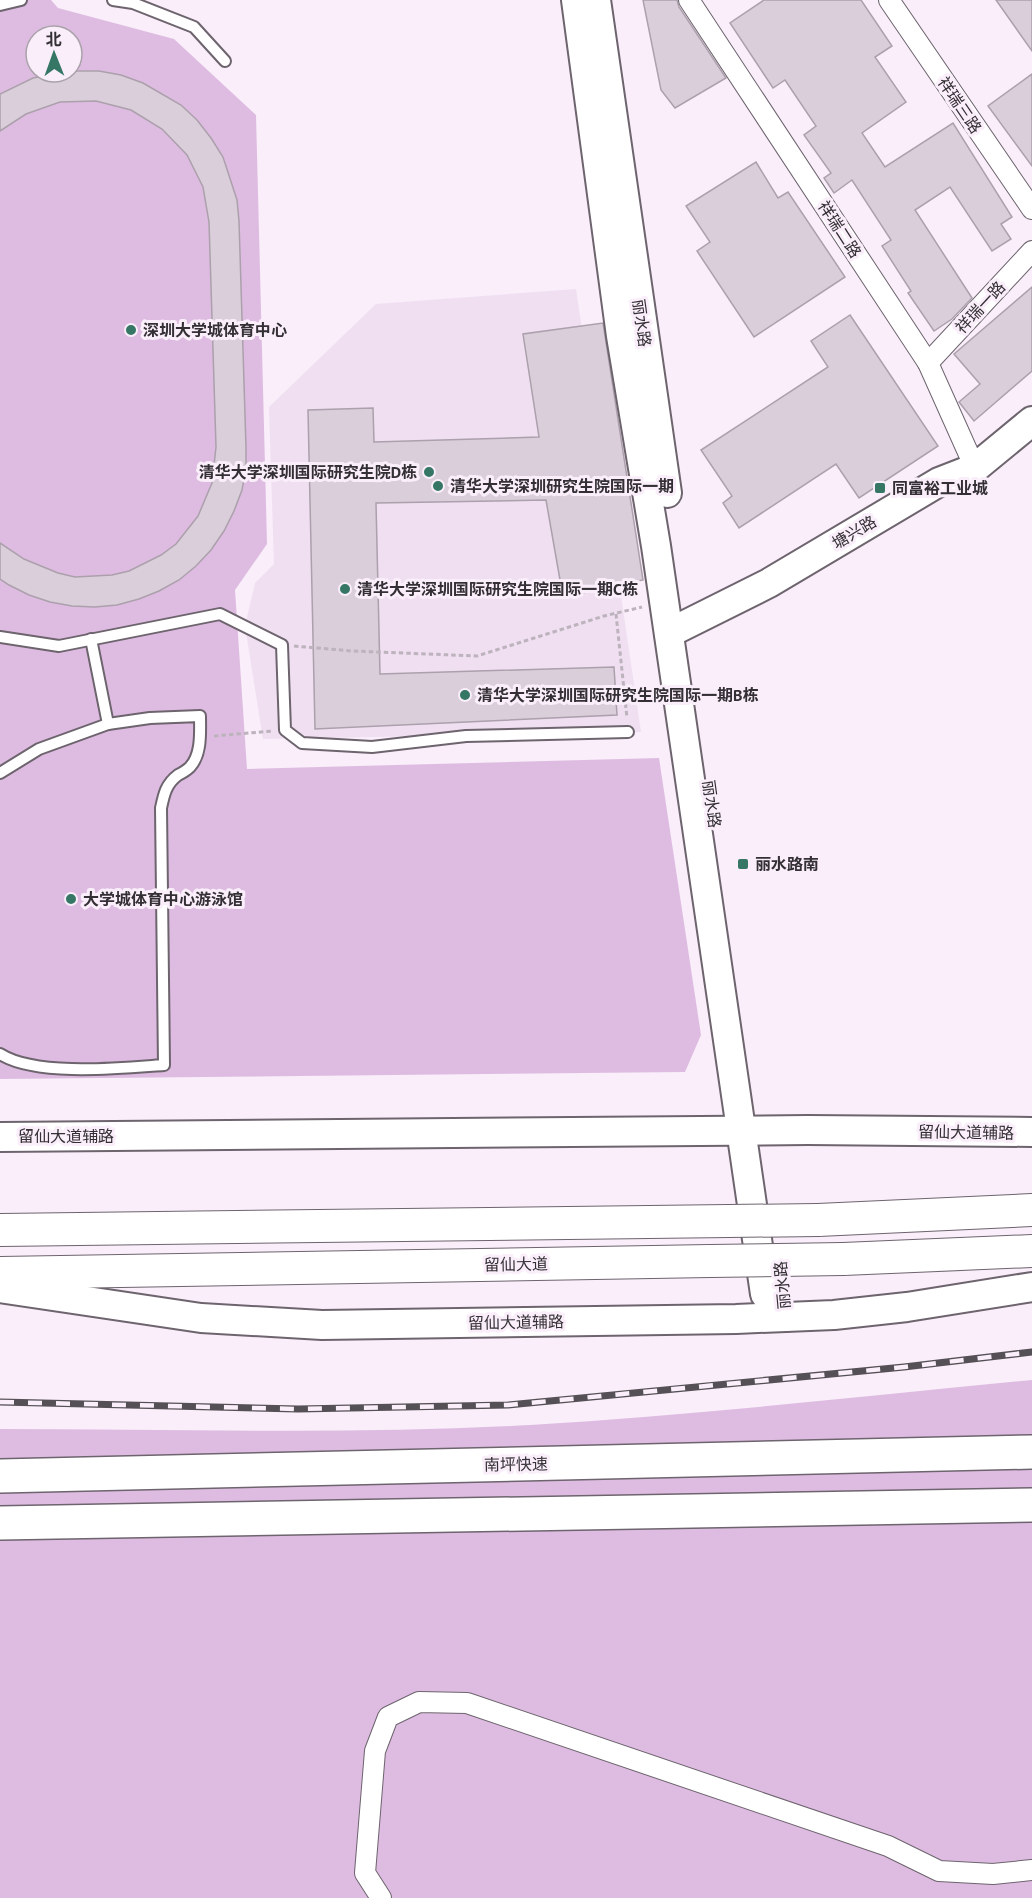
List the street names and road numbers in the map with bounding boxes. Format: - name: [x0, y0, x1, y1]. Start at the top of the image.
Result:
- street label: 祥瑞三路: [934, 73, 986, 137]
- street label: 祥瑞二路: [814, 197, 866, 261]
- street label: 祥瑞一路: [951, 277, 1009, 337]
- street label: 丽水路: [629, 298, 655, 348]
- street label: 塘兴路: [828, 511, 880, 553]
- street label: 丽水路: [699, 779, 725, 829]
- street label: 留仙大道辅路: [918, 1121, 1014, 1143]
- street label: 留仙大道辅路: [18, 1126, 114, 1146]
- street label: 留仙大道: [484, 1253, 548, 1275]
- street label: 丽水路: [770, 1260, 794, 1310]
- street label: 留仙大道辅路: [468, 1311, 564, 1333]
- street label: 南坪快速: [484, 1453, 548, 1475]

